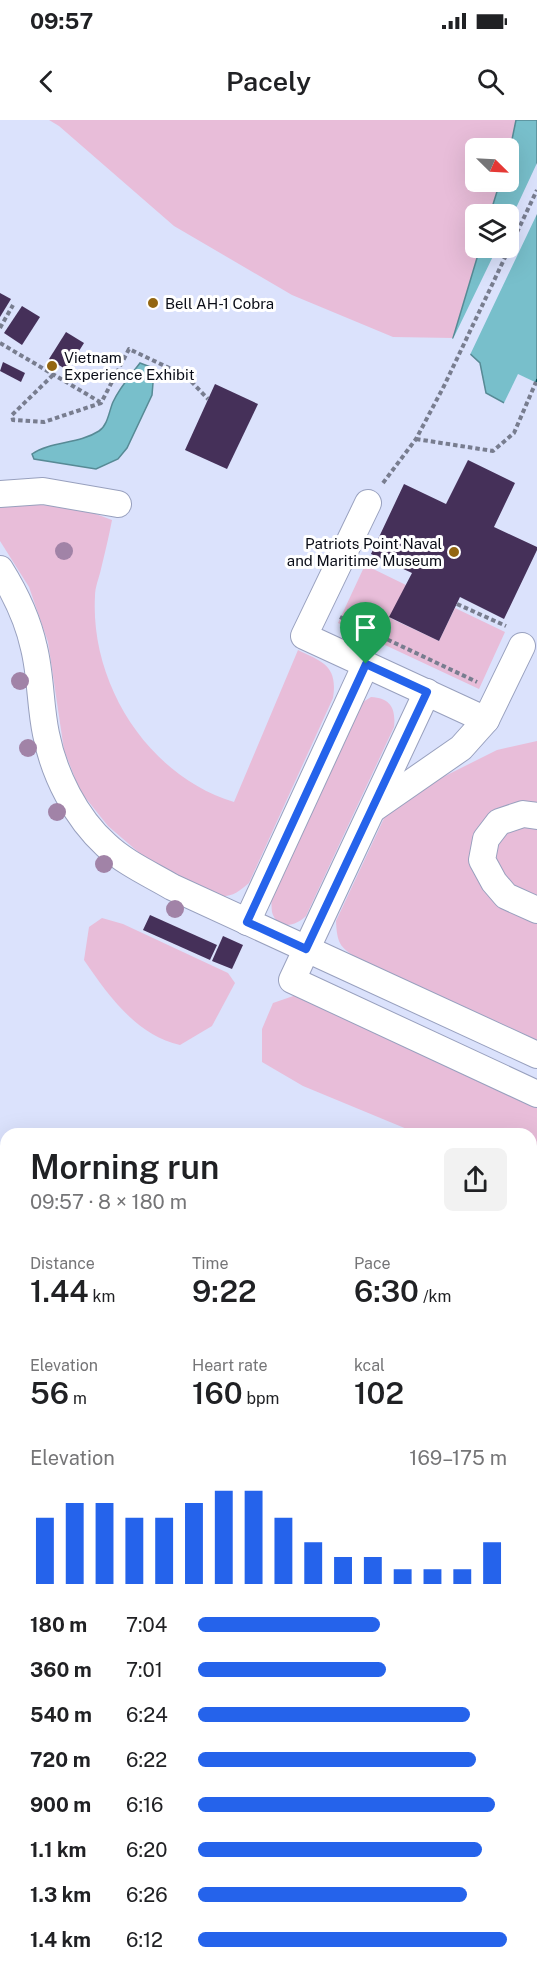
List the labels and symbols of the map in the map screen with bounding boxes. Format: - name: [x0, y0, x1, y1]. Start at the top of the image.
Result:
- north arrow: [465, 138, 519, 192]
- place label: Bell AH-1 Cobra: [165, 295, 274, 312]
- marker: Bell AH-1 Cobra: [146, 296, 160, 310]
- place label: Vietnam Experience Exhibit: [64, 349, 195, 383]
- marker: Vietnam Experience Exhibit: [45, 359, 59, 373]
- place label: Patriots Point Naval and Maritime Museum: [287, 535, 442, 569]
- marker: Patriots Point Naval and Maritime Museum: [447, 545, 461, 559]
- pin: [340, 602, 391, 664]

